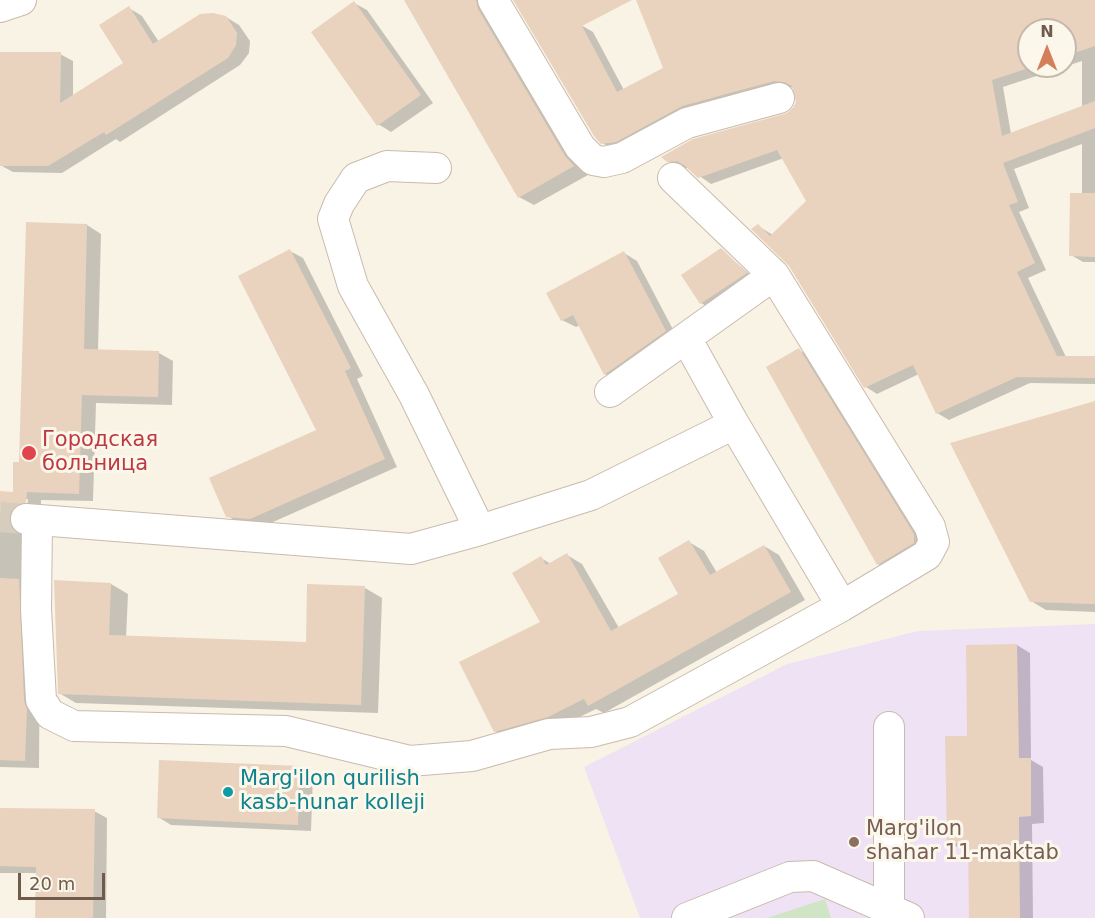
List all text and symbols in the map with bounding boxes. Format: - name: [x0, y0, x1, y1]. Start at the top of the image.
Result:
- north arrow: [1017, 18, 1077, 78]
- text: N: [1040, 22, 1054, 41]
- place label: Городская больница: [42, 428, 158, 478]
- marker: Городская больница: [20, 444, 38, 462]
- place label: Marg'ilon qurilish kasb-hunar kolleji: [240, 767, 425, 817]
- marker: Marg'ilon qurilish kasb-hunar kolleji: [221, 785, 235, 799]
- place label: Marg'ilon shahar 11-maktab: [866, 817, 1059, 867]
- marker: Marg'ilon shahar 11-maktab: [847, 835, 861, 849]
- scale bar: [21, 861, 108, 899]
- text: 20 m: [29, 873, 75, 894]

